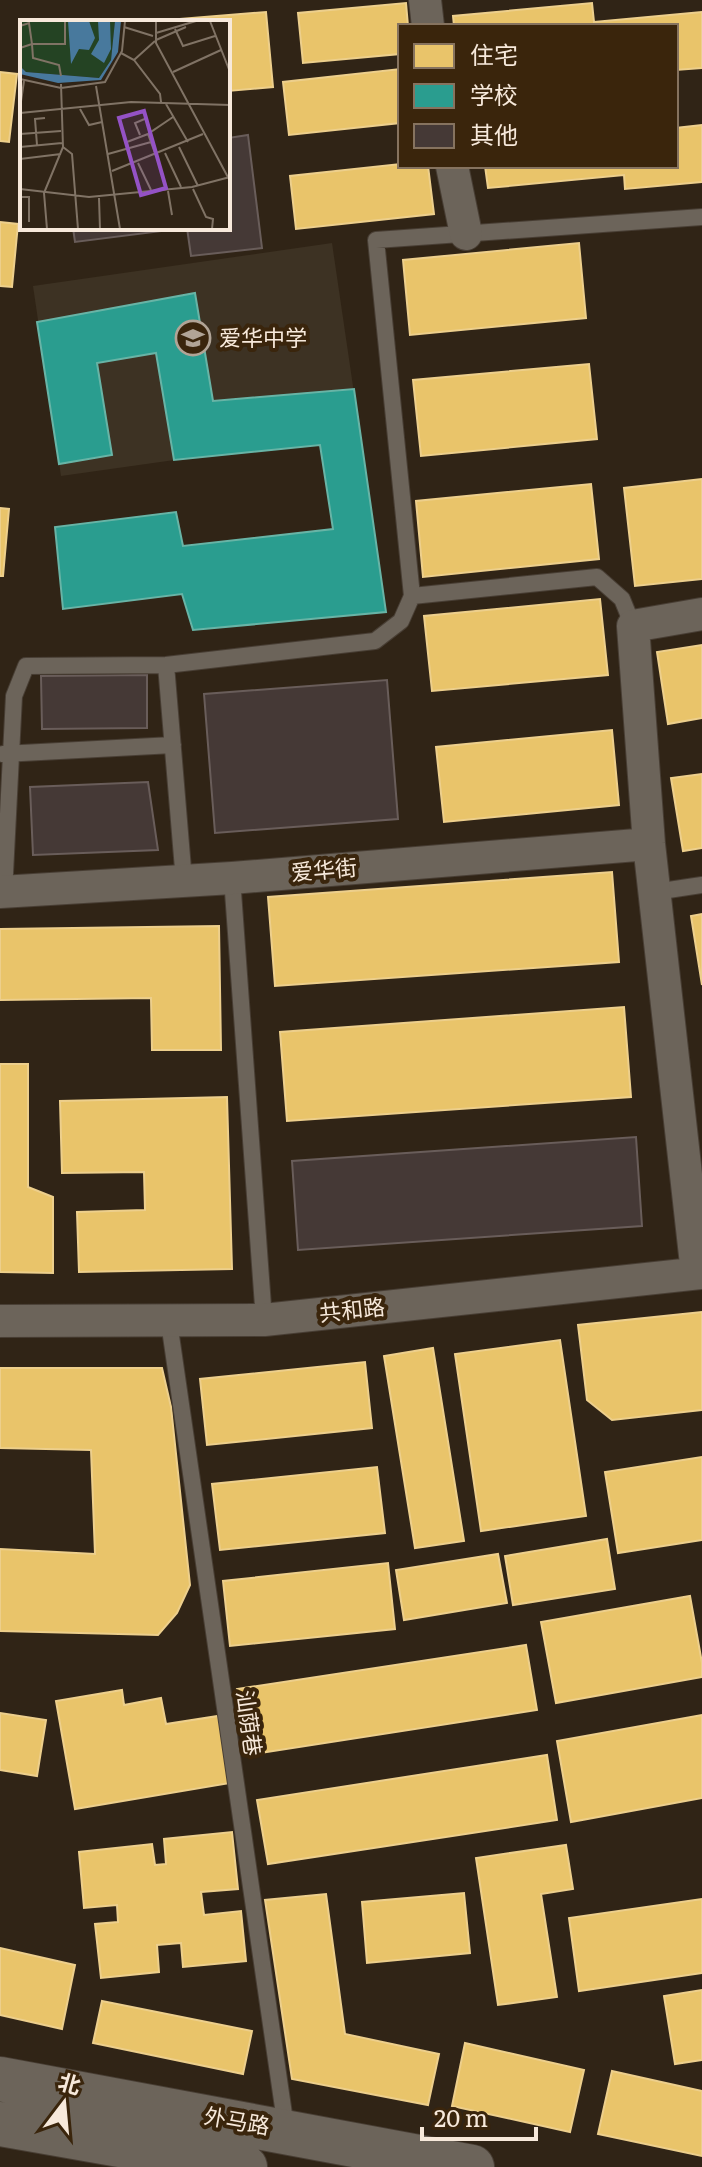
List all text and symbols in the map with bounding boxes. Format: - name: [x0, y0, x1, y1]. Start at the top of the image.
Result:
- inset map: [20, 20, 230, 230]
- legend: [398, 24, 678, 168]
- text: 住宅: [470, 36, 518, 71]
- text: 学校: [470, 76, 518, 111]
- text: 其他: [470, 116, 518, 151]
- school or university icon: 爱华中学: [174, 319, 212, 357]
- place label: 爱华中学: [219, 320, 307, 353]
- street label: 爱华街: [290, 849, 358, 888]
- street label: 共和路: [317, 1289, 386, 1328]
- street label: 汕荫巷: [230, 1688, 271, 1758]
- north arrow: [24, 2063, 104, 2143]
- text: 北: [55, 2063, 85, 2101]
- scale bar: [422, 2091, 536, 2141]
- street label: 外马路: [202, 2098, 273, 2142]
- text: 20 m: [434, 2099, 488, 2134]

